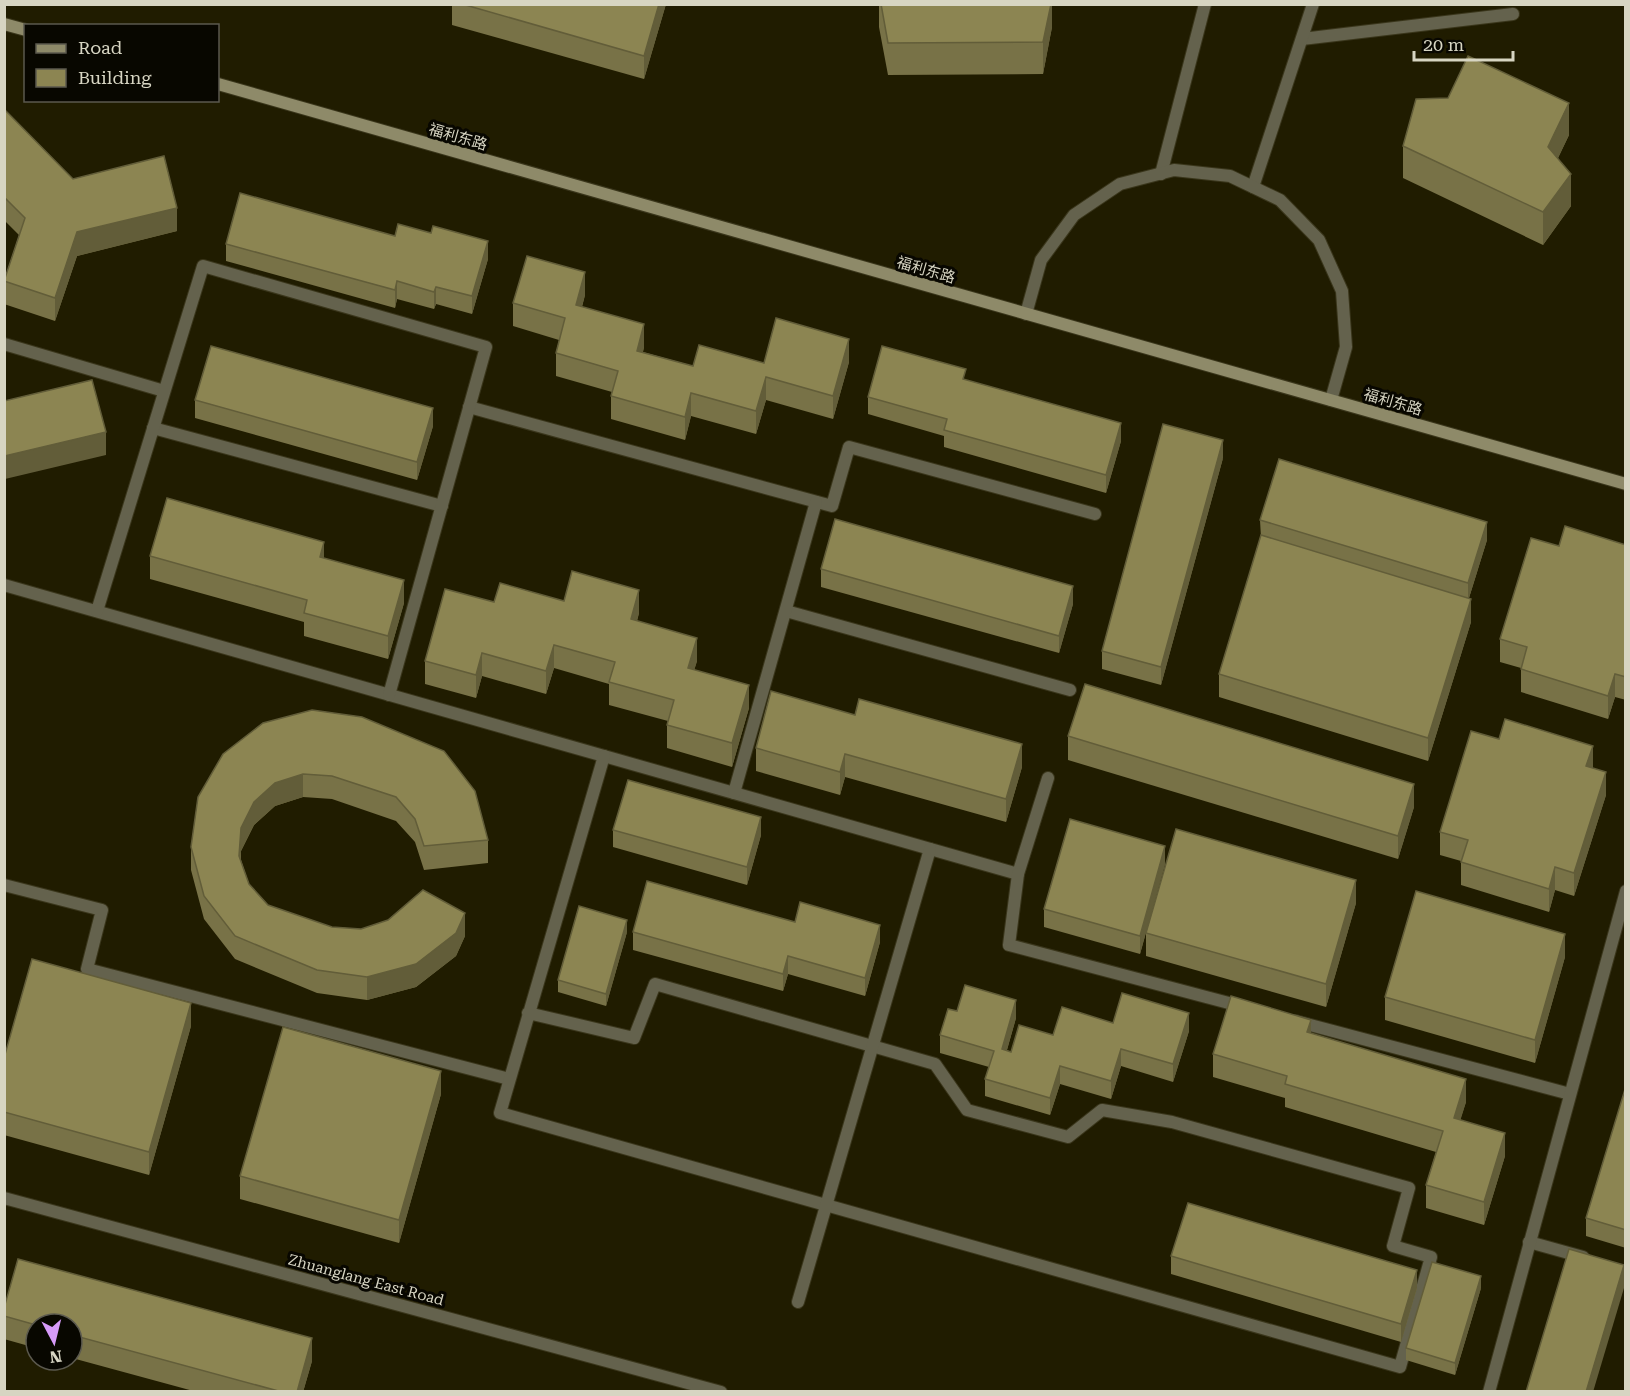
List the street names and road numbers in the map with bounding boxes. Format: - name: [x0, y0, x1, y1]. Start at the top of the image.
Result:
- street label: 福利东路: [427, 120, 489, 154]
- street label: 福利东路: [895, 253, 957, 287]
- street label: 福利东路: [1362, 385, 1424, 419]
- street label: Zhuanglang East Road: [286, 1251, 446, 1310]

